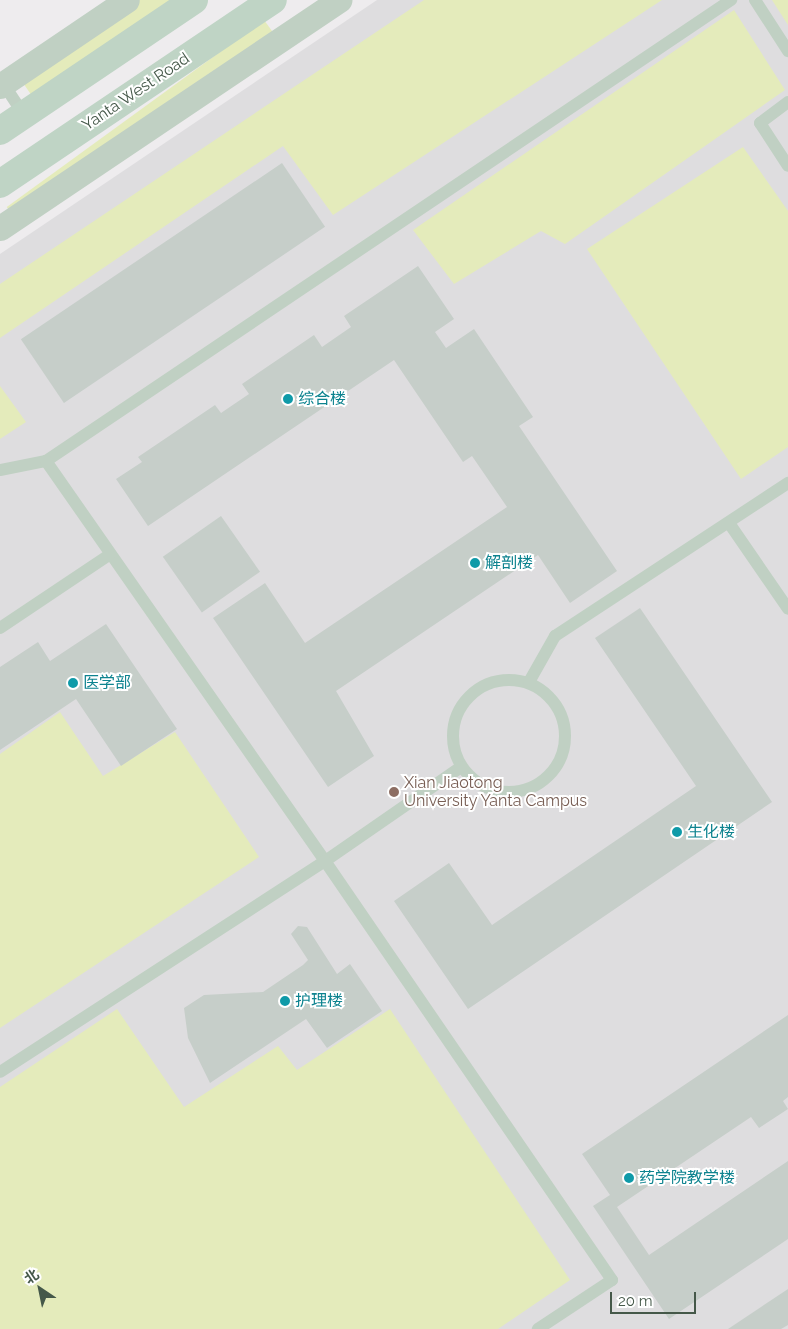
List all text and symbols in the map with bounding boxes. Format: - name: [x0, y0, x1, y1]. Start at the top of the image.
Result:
- street label: Yanta West Road: [79, 49, 193, 135]
- place label: 综合楼: [298, 389, 346, 409]
- marker: 综合楼: [282, 393, 294, 405]
- place label: 解剖楼: [485, 553, 533, 573]
- marker: 解剖楼: [469, 557, 481, 569]
- place label: 医学部: [83, 673, 131, 693]
- marker: 医学部: [67, 677, 79, 689]
- place label: Xian Jiaotong University Yanta Campus: [404, 773, 588, 811]
- marker: Xian Jiaotong University Yanta Campus: [388, 786, 400, 798]
- place label: 生化楼: [687, 822, 735, 842]
- marker: 生化楼: [671, 826, 683, 838]
- place label: 护理楼: [295, 991, 343, 1011]
- marker: 护理楼: [279, 995, 291, 1007]
- place label: 药学院教学楼: [639, 1168, 735, 1188]
- marker: 药学院教学楼: [623, 1172, 635, 1184]
- north arrow: [15, 1264, 65, 1314]
- text: 北: [21, 1266, 42, 1287]
- scale bar: [613, 1282, 699, 1314]
- text: 20 m: [618, 1292, 653, 1310]

